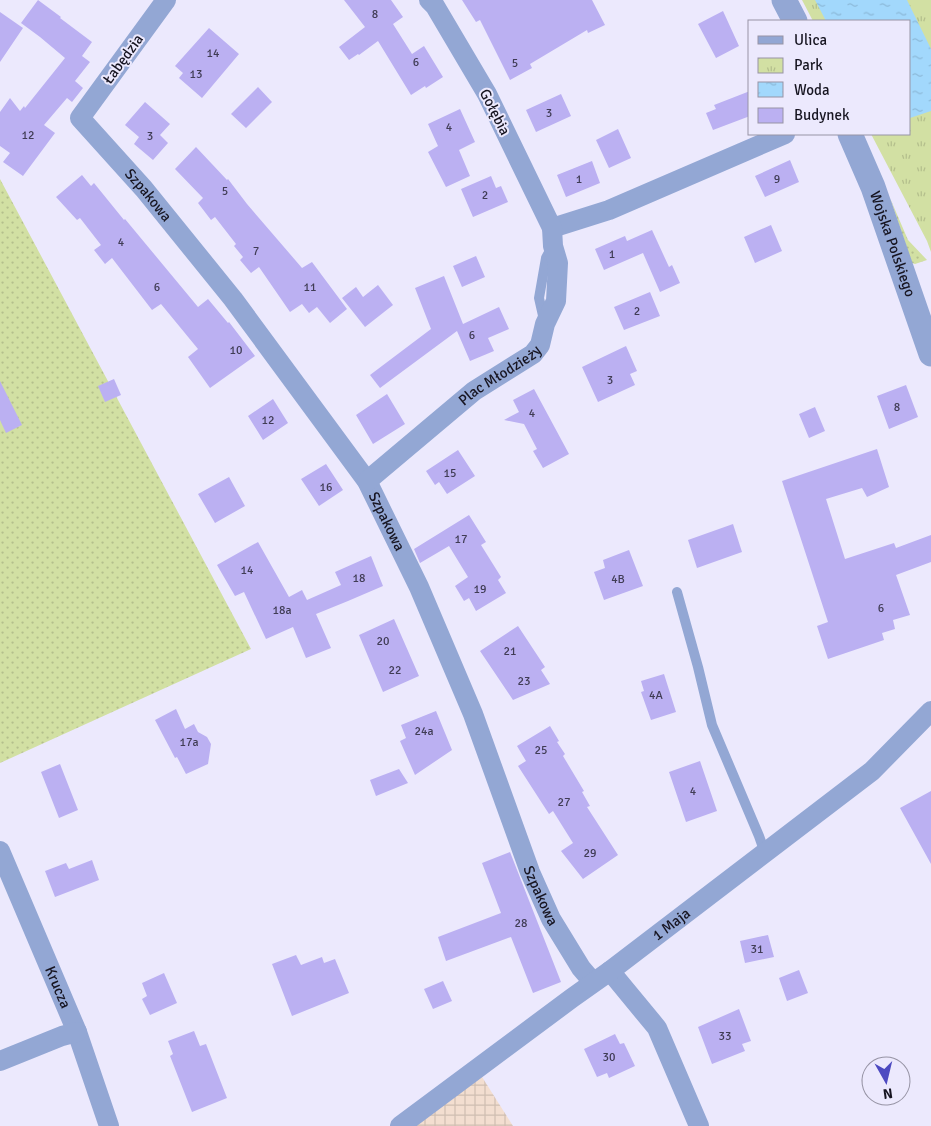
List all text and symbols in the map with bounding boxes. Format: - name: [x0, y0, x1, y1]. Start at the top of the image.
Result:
- house number: 8: [372, 7, 378, 22]
- legend: [748, 20, 911, 135]
- street label: Łabędzia: [99, 31, 147, 87]
- text: Ulica: [794, 31, 827, 49]
- house number: 14: [207, 46, 220, 61]
- house number: 6: [413, 55, 419, 70]
- house number: 5: [512, 56, 518, 71]
- text: Park: [794, 56, 823, 74]
- house number: 13: [190, 67, 202, 82]
- text: Woda: [794, 81, 830, 99]
- street label: Gołębia: [476, 86, 514, 138]
- house number: 3: [546, 106, 552, 121]
- text: Budynek: [794, 106, 850, 124]
- house number: 4: [446, 120, 453, 135]
- house number: 12: [22, 128, 34, 143]
- house number: 3: [147, 129, 153, 144]
- street label: Szpakowa: [121, 165, 176, 225]
- house number: 1: [576, 172, 582, 187]
- house number: 9: [774, 172, 780, 187]
- house number: 5: [222, 184, 228, 199]
- house number: 2: [482, 188, 488, 203]
- street label: Wojska Polskiego: [866, 189, 920, 299]
- house number: 4: [118, 235, 125, 250]
- house number: 7: [253, 244, 259, 259]
- house number: 1: [609, 247, 615, 262]
- house number: 6: [154, 280, 160, 295]
- house number: 11: [304, 280, 316, 295]
- house number: 2: [634, 304, 640, 319]
- house number: 6: [469, 328, 475, 343]
- street label: Plac Młodzieży: [455, 342, 545, 409]
- house number: 10: [230, 343, 242, 358]
- house number: 3: [607, 373, 613, 388]
- house number: 8: [894, 400, 900, 415]
- house number: 4: [529, 406, 536, 421]
- house number: 12: [262, 413, 274, 428]
- house number: 15: [444, 466, 456, 481]
- house number: 16: [320, 480, 332, 495]
- street label: Szpakowa: [365, 489, 409, 554]
- house number: 17: [455, 532, 467, 547]
- house number: 14: [241, 563, 254, 578]
- house number: 18: [353, 571, 365, 586]
- house number: 4B: [611, 572, 625, 587]
- house number: 19: [474, 582, 486, 597]
- house number: 6: [878, 601, 884, 616]
- house number: 18a: [272, 603, 292, 618]
- house number: 20: [377, 634, 389, 649]
- house number: 21: [504, 644, 516, 659]
- house number: 22: [389, 663, 401, 678]
- house number: 23: [518, 674, 530, 689]
- house number: 4A: [649, 688, 664, 703]
- house number: 24a: [414, 724, 434, 739]
- house number: 17a: [179, 735, 199, 750]
- house number: 25: [535, 743, 547, 758]
- house number: 4: [690, 784, 697, 799]
- house number: 27: [558, 795, 570, 810]
- house number: 29: [584, 846, 596, 861]
- street label: Szpakowa: [519, 863, 562, 929]
- street label: 1 Maja: [649, 904, 694, 944]
- house number: 28: [515, 916, 527, 931]
- house number: 31: [751, 942, 763, 957]
- street label: Krucza: [41, 963, 75, 1011]
- house number: 33: [719, 1029, 731, 1044]
- house number: 30: [603, 1050, 615, 1065]
- north arrow: [861, 1056, 911, 1106]
- text: N: [882, 1084, 894, 1102]

